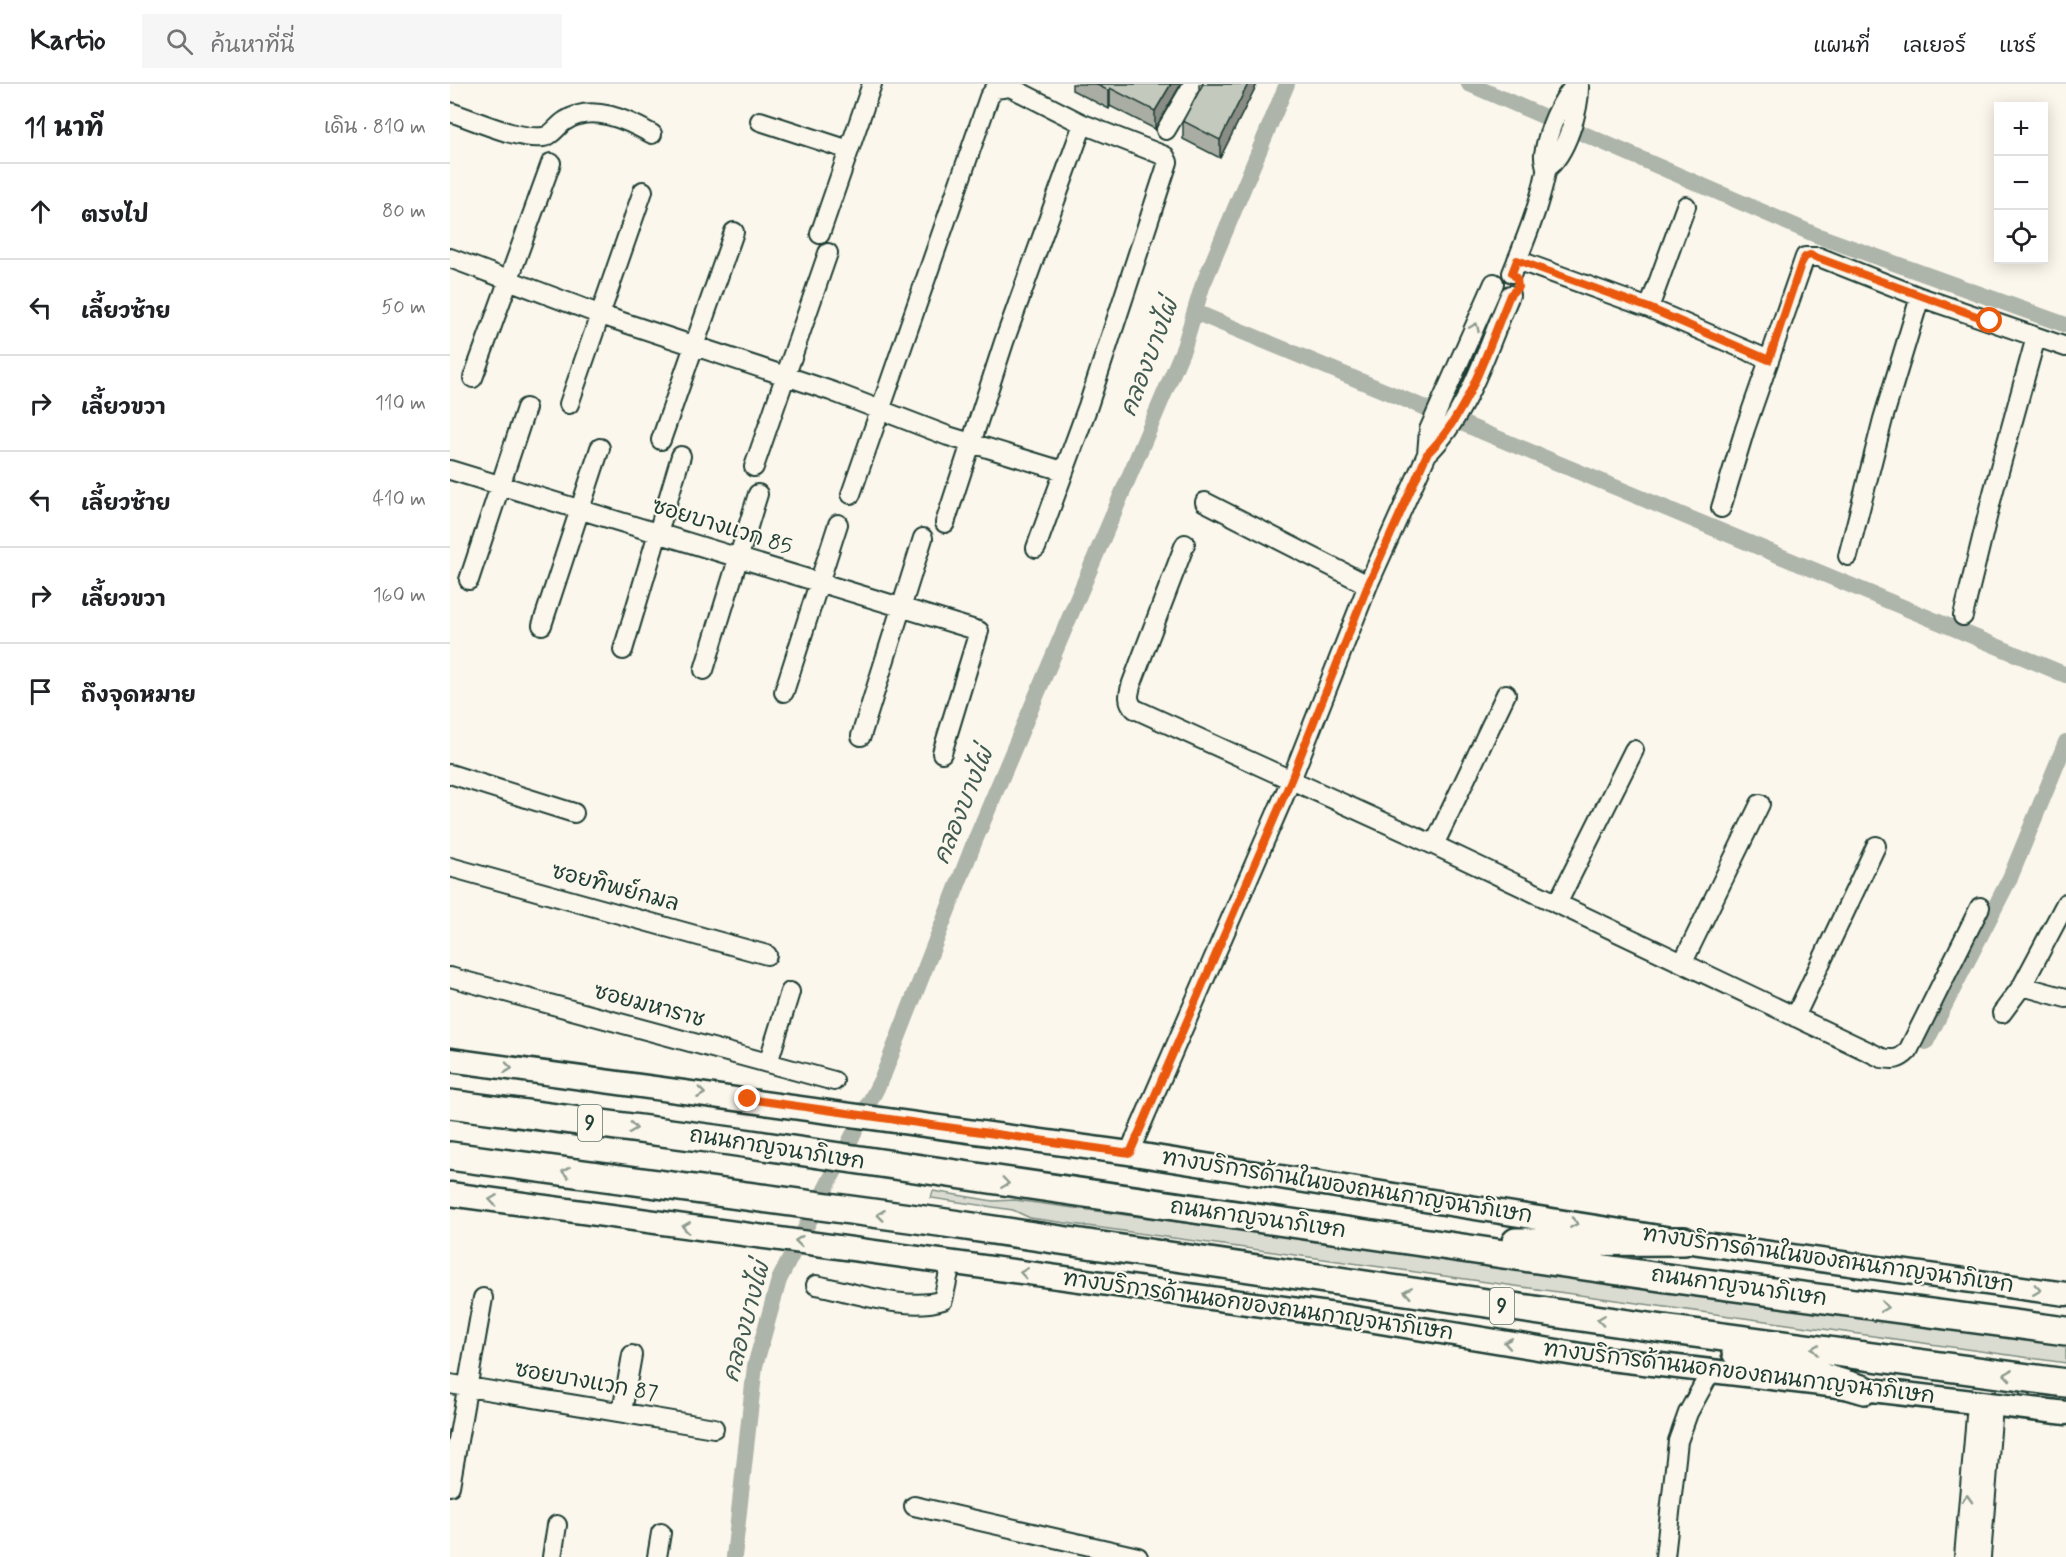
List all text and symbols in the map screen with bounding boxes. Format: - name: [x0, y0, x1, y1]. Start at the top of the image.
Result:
- search box: [142, 14, 562, 68]
- text: Kartio: [30, 23, 106, 60]
- icon: search: [163, 25, 196, 58]
- text: ค้นหาที่นี่: [211, 32, 294, 60]
- text: แผนที่: [1813, 32, 1870, 60]
- text: เลเยอร์: [1903, 32, 1966, 60]
- text: แชร์: [1999, 32, 2036, 60]
- map controls: [1994, 102, 2048, 264]
- button: +: [1994, 102, 2048, 156]
- text: 11 นาที: [24, 112, 104, 146]
- text: เดิน · 810 m: [324, 114, 426, 141]
- button: −: [1994, 156, 2048, 210]
- icon: ahead: [24, 195, 57, 228]
- text: 80 m: [382, 198, 426, 225]
- text: ตรงไป: [81, 202, 149, 230]
- button: locate: [1994, 210, 2048, 264]
- water label: คลองบางไผ่: [1112, 290, 1188, 421]
- icon: left: [24, 291, 57, 324]
- text: 50 m: [381, 294, 426, 321]
- text: เลี้ยวซ้าย: [81, 298, 171, 326]
- route start: [1976, 307, 2002, 333]
- one-way arrow: [1468, 322, 1480, 333]
- icon: right: [24, 387, 57, 420]
- text: 110 m: [375, 390, 426, 417]
- text: เลี้ยวขวา: [81, 394, 165, 422]
- icon: left: [24, 483, 57, 516]
- text: 410 m: [372, 486, 426, 513]
- text: เลี้ยวซ้าย: [81, 490, 171, 518]
- street label: ซอยบางแวก 85: [648, 492, 796, 562]
- icon: right: [24, 579, 57, 612]
- text: 160 m: [373, 582, 426, 609]
- text: เลี้ยวขวา: [81, 586, 165, 614]
- icon: arrive: [24, 675, 57, 708]
- text: ถึงจุดหมาย: [81, 682, 196, 710]
- water label: คลองบางไผ่: [925, 738, 1003, 869]
- street label: ซอยทิพย์กมล: [548, 856, 682, 918]
- street label: ซอยมหาราช: [591, 978, 708, 1034]
- one-way arrow: [503, 1061, 513, 1073]
- route end: [734, 1085, 760, 1111]
- one-way arrow: [697, 1086, 706, 1098]
- road number: 9: [578, 1105, 602, 1141]
- street label: ถนนกาญจนาภิเษก: [687, 1120, 867, 1177]
- one-way arrow: [628, 1122, 637, 1134]
- street label: ทางบริการด้านในของถนนกาญจนาภิเษก: [1160, 1145, 1534, 1229]
- one-way arrow: [562, 1166, 571, 1179]
- one-way arrow: [1000, 1177, 1010, 1189]
- one-way arrow: [488, 1194, 497, 1206]
- street label: ถนนกาญจนาภิเษก: [1168, 1194, 1348, 1244]
- one-way arrow: [876, 1209, 886, 1221]
- one-way arrow: [1569, 1216, 1579, 1229]
- one-way arrow: [681, 1221, 690, 1233]
- street label: ทางบริการด้านในของถนนกาญจนาภิเษก: [1641, 1221, 2015, 1299]
- one-way arrow: [795, 1235, 804, 1248]
- water label: คลองบางไผ่: [714, 1254, 779, 1386]
- street label: ถนนกาญจนาภิเษก: [1649, 1262, 1829, 1312]
- street label: ทางบริการด้านนอกของถนนกาญจนาภิเษก: [1061, 1263, 1455, 1347]
- one-way arrow: [1019, 1268, 1029, 1280]
- one-way arrow: [2033, 1283, 2042, 1296]
- one-way arrow: [1403, 1286, 1413, 1299]
- road number: 9: [1490, 1288, 1514, 1324]
- one-way arrow: [1880, 1300, 1889, 1312]
- one-way arrow: [1596, 1315, 1605, 1327]
- street label: ทางบริการด้านนอกของถนนกาญจนาภิเษก: [1542, 1333, 1937, 1411]
- one-way arrow: [1503, 1337, 1513, 1350]
- one-way arrow: [1810, 1344, 1819, 1356]
- street label: ซอยบางแวก 87: [512, 1356, 660, 1408]
- one-way arrow: [2003, 1370, 2013, 1382]
- one-way arrow: [1961, 1494, 1974, 1503]

